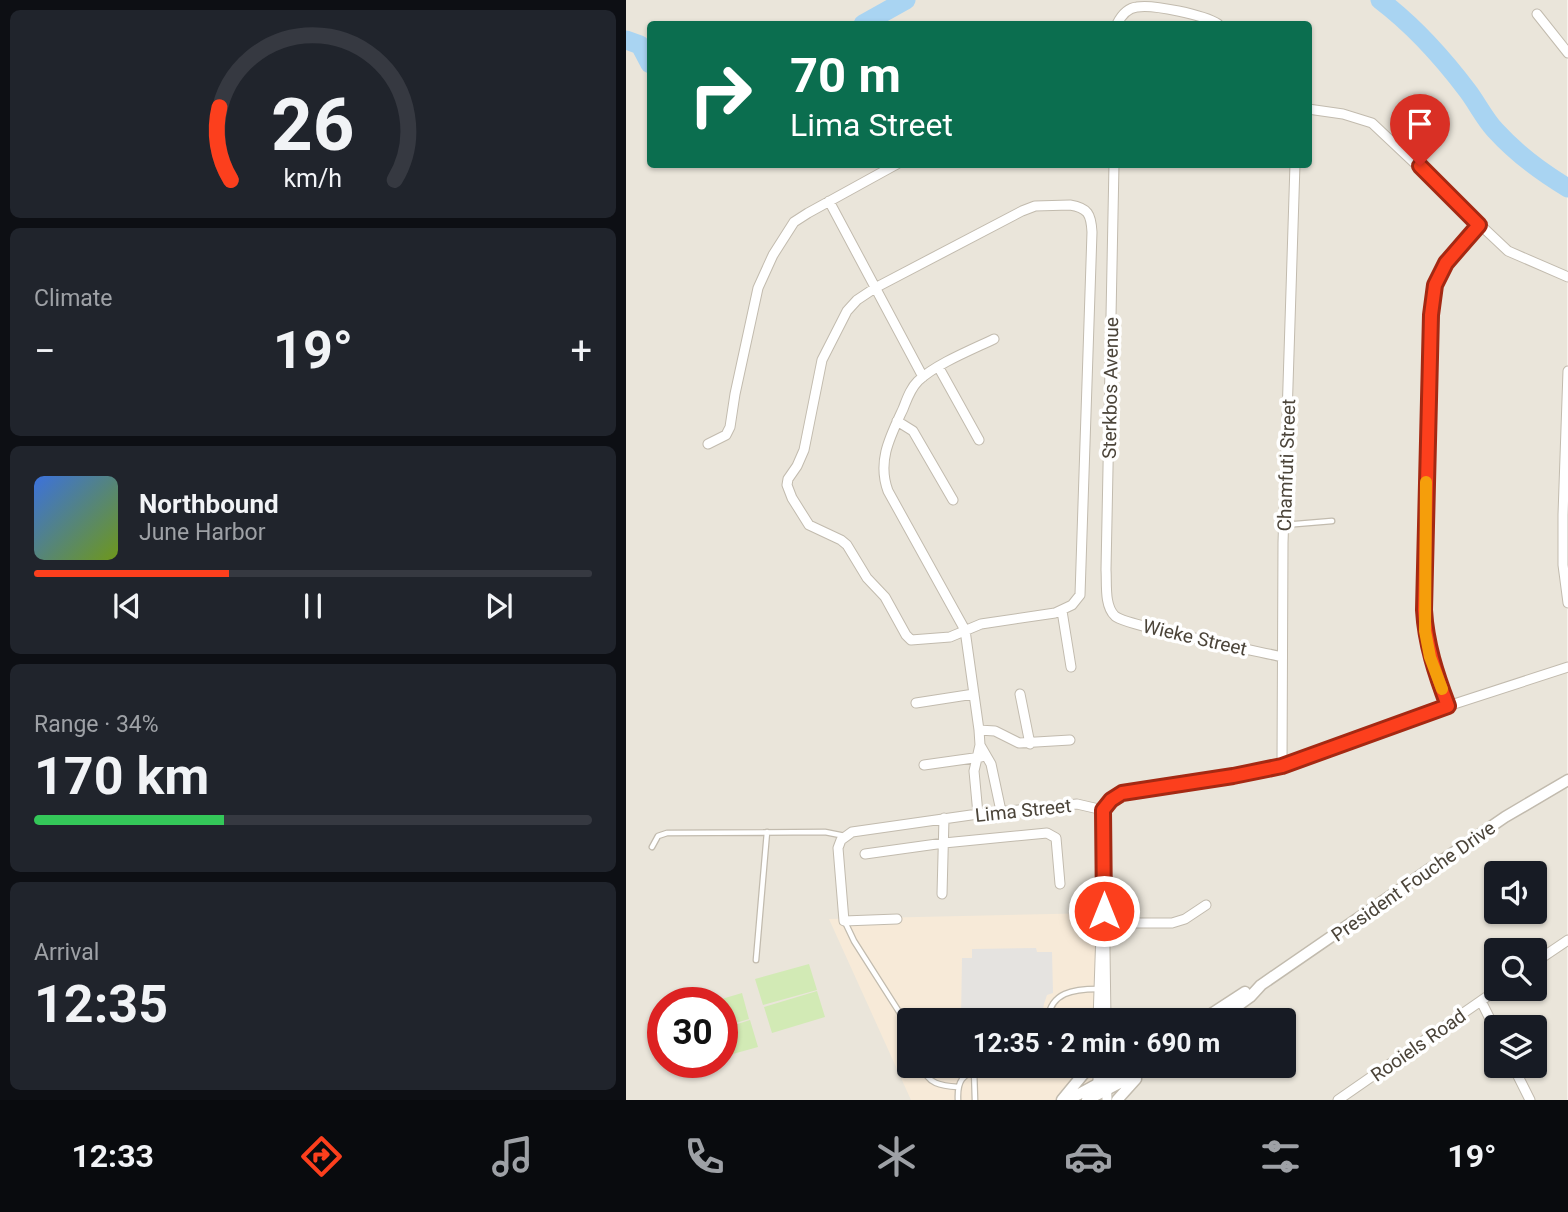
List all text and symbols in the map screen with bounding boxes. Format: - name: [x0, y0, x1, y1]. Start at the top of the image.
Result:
- text: 70 m: [790, 47, 901, 104]
- icon: right: [675, 49, 766, 140]
- text: 26: [271, 82, 355, 168]
- pin: [1390, 94, 1450, 166]
- icon: arrive: [1401, 105, 1439, 143]
- text: Lima Street: [790, 106, 953, 144]
- text: km/h: [284, 164, 342, 193]
- text: Climate: [34, 285, 113, 312]
- street label: Sterkbos Avenue: [1098, 317, 1123, 459]
- text: 19°: [273, 320, 353, 381]
- text: −: [34, 329, 56, 373]
- text: +: [570, 329, 592, 373]
- street label: Chamfuti Street: [1273, 398, 1300, 532]
- text: Northbound: [139, 489, 279, 519]
- text: June Harbor: [139, 519, 266, 546]
- icon: previous: [108, 587, 146, 625]
- icon: pause: [294, 587, 332, 625]
- icon: next: [480, 587, 518, 625]
- street label: Wieke Street: [1141, 614, 1249, 661]
- text: Range · 34%: [34, 711, 159, 738]
- text: 170 km: [34, 746, 209, 807]
- street label: Lima Street: [974, 794, 1072, 827]
- street label: President Fouche Drive: [1327, 816, 1500, 947]
- map controls: [1484, 861, 1547, 1078]
- button: sound: [1484, 861, 1547, 924]
- position arrow: [1067, 874, 1141, 948]
- button: search: [1484, 938, 1547, 1001]
- text: Arrival: [34, 939, 99, 966]
- text: 12:35: [34, 974, 168, 1035]
- speed limit sign: 30: [647, 987, 738, 1078]
- street label: Rooiels Road: [1366, 1004, 1470, 1087]
- button: layers: [1484, 1015, 1547, 1078]
- text: 12:35 · 2 min · 690 m: [973, 1028, 1220, 1058]
- icon: directions: [297, 1132, 346, 1181]
- icon: music: [488, 1132, 537, 1181]
- icon: phone: [680, 1132, 729, 1181]
- icon: climate: [872, 1132, 921, 1181]
- icon: car: [1064, 1132, 1113, 1181]
- icon: filters: [1256, 1132, 1305, 1181]
- text: 12:33: [71, 1137, 154, 1175]
- text: 19°: [1447, 1137, 1497, 1175]

